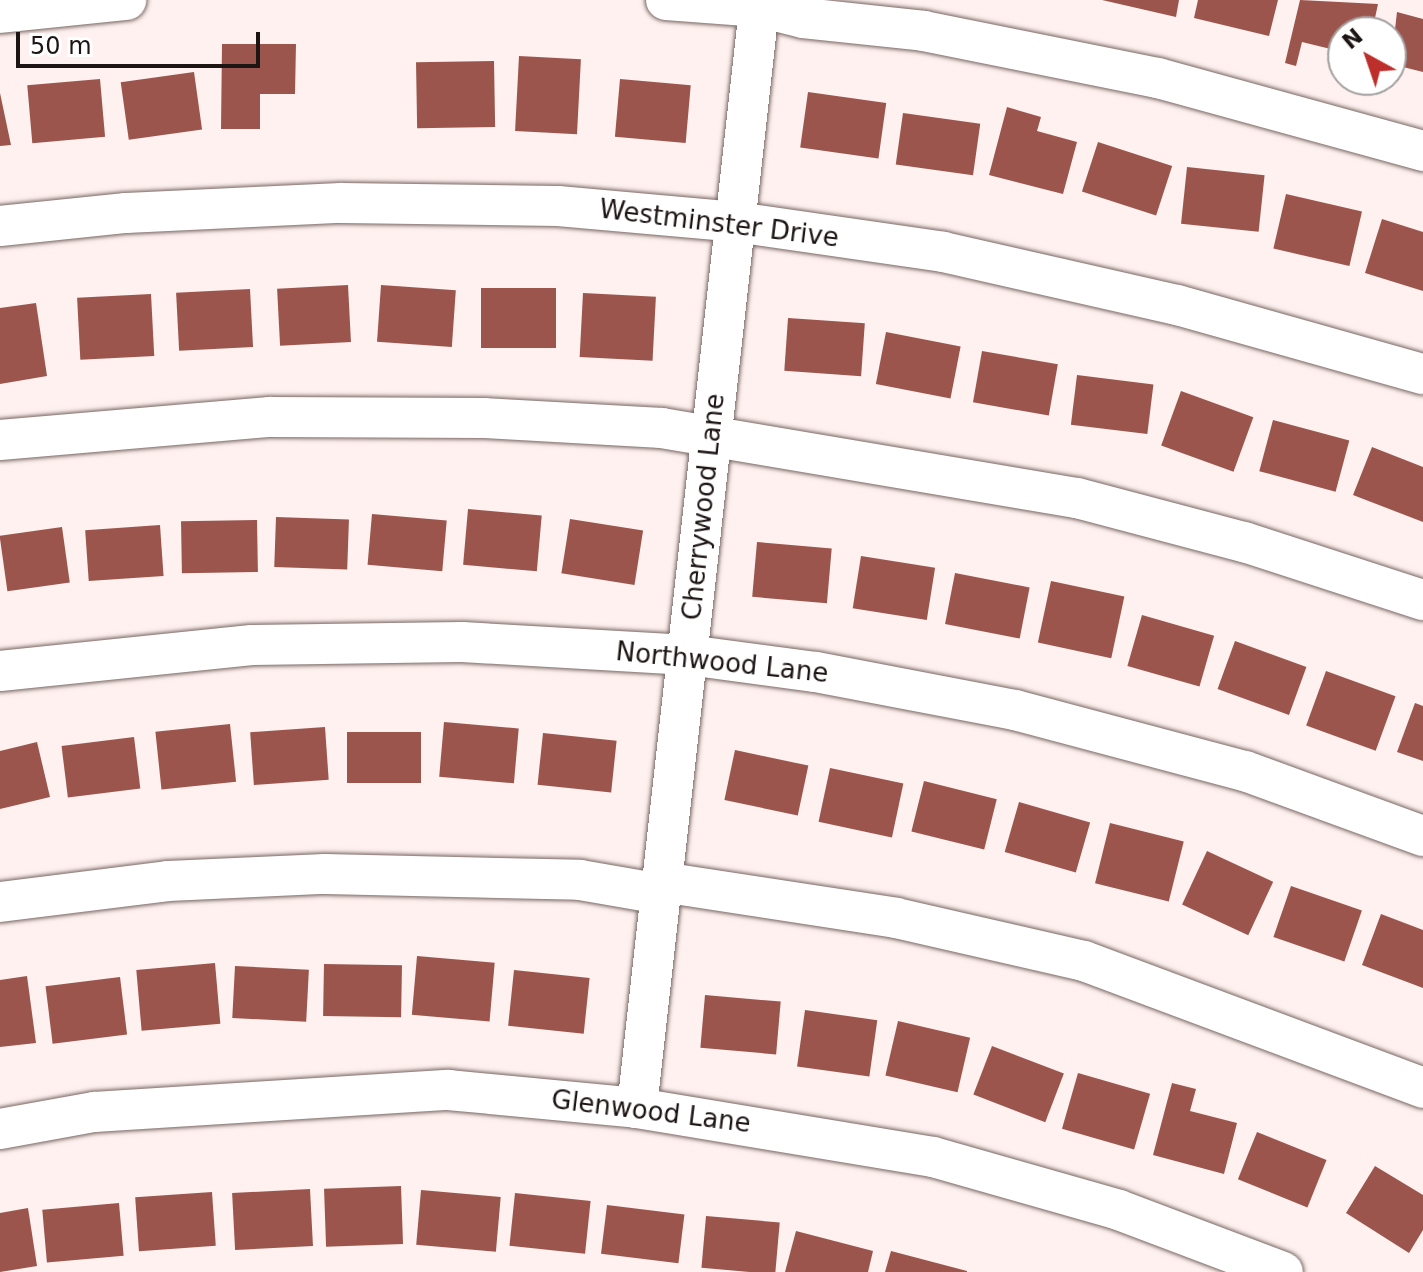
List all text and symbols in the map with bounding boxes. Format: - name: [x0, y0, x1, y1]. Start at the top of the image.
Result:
- scale bar: [20, 16, 264, 66]
- north arrow: [1327, 16, 1407, 96]
- text: N: [1337, 23, 1368, 54]
- text: 50 m: [30, 32, 92, 60]
- street label: Westminster Drive: [598, 194, 840, 254]
- street label: Cherrywood Lane: [677, 392, 731, 622]
- street label: Northwood Lane: [614, 636, 830, 690]
- street label: Glenwood Lane: [550, 1084, 752, 1140]

